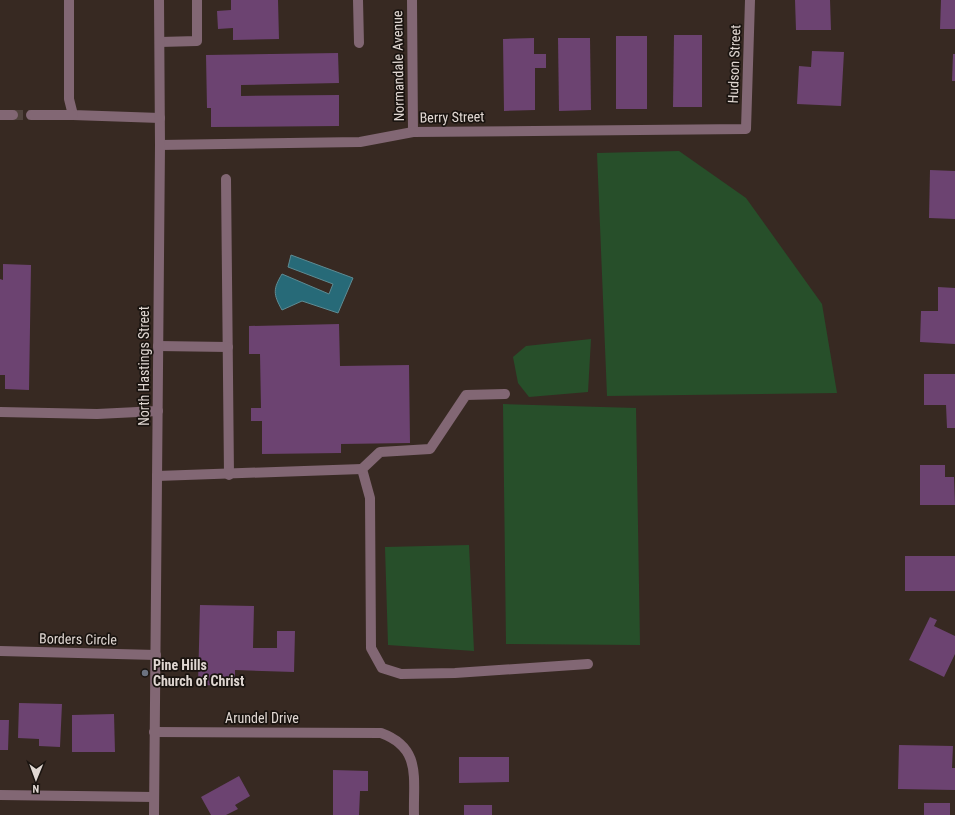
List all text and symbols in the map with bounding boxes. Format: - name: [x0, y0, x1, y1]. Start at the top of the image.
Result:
- street label: Normandale Avenue: [389, 10, 407, 122]
- street label: Hudson Street: [725, 24, 743, 104]
- street label: Berry Street: [420, 108, 484, 126]
- street label: North Hastings Street: [136, 306, 152, 426]
- street label: Borders Circle: [39, 630, 117, 648]
- place label: Pine Hills Church of Christ: [153, 657, 244, 689]
- marker: Pine Hills Church of Christ: [140, 668, 150, 678]
- street label: Arundel Drive: [225, 710, 299, 726]
- north arrow: [16, 759, 56, 799]
- text: N: [32, 782, 39, 795]

